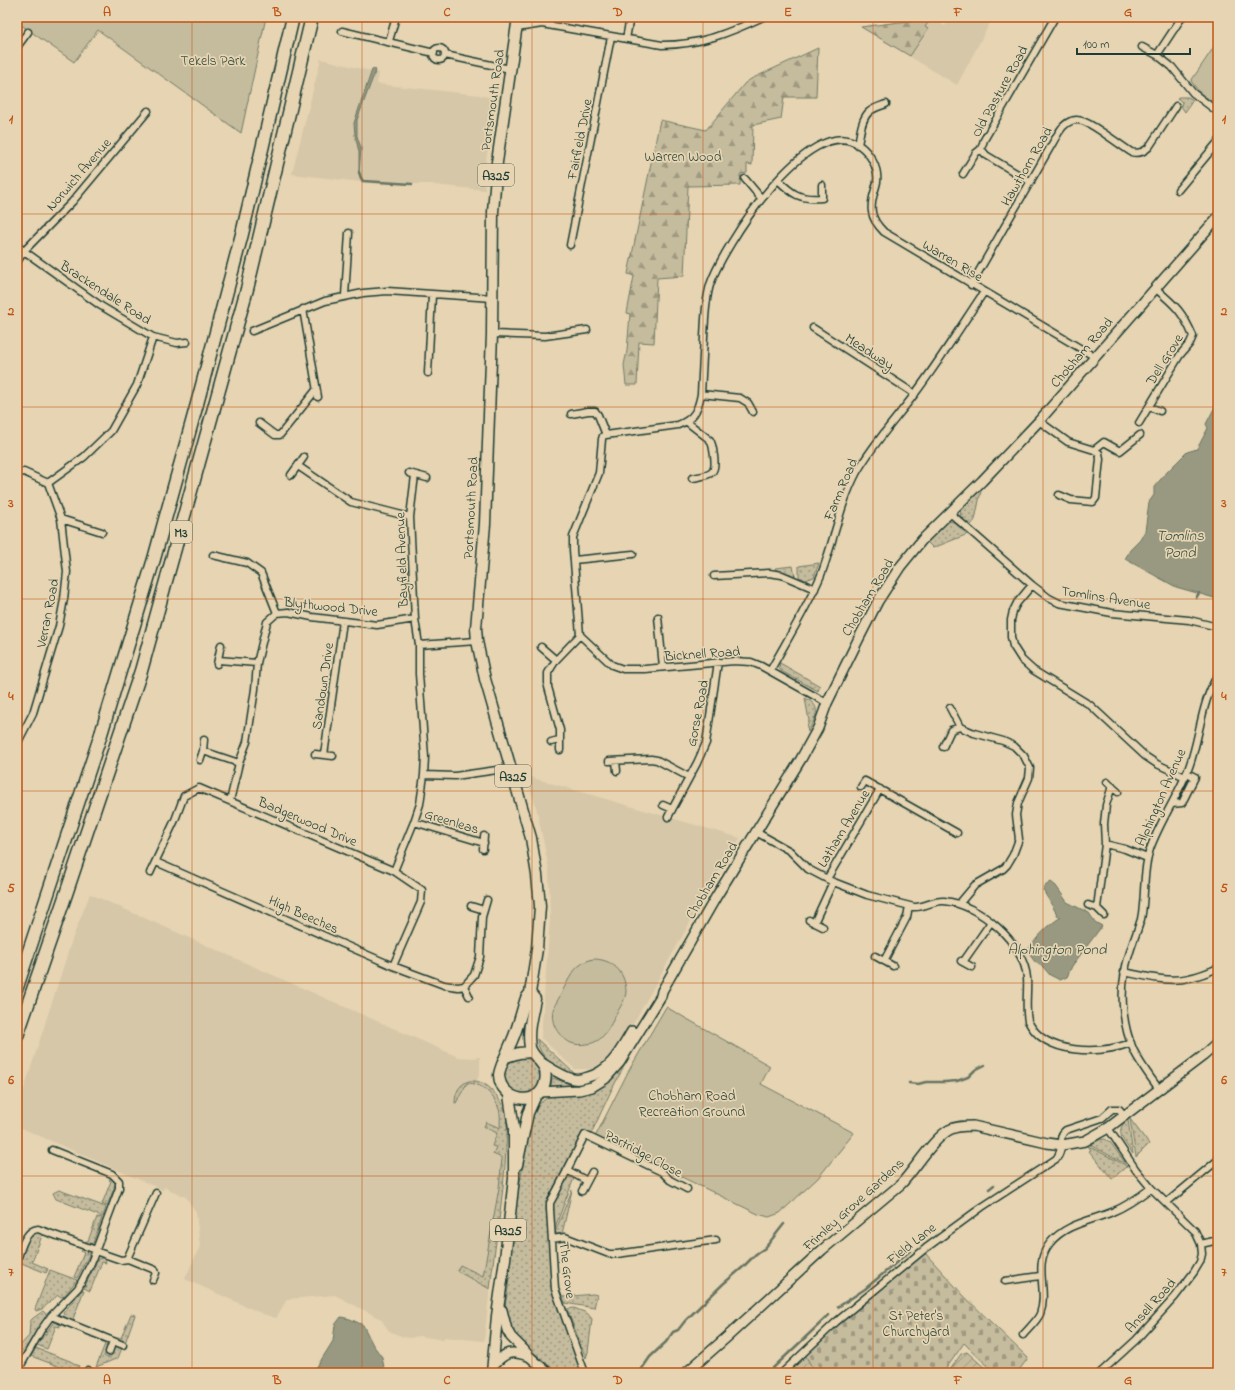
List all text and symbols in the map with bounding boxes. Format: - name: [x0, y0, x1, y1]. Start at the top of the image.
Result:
- text: A: [103, 3, 111, 22]
- text: B: [272, 3, 282, 22]
- text: C: [443, 3, 451, 22]
- text: D: [612, 3, 623, 22]
- text: E: [784, 3, 792, 22]
- text: F: [953, 3, 963, 22]
- text: G: [1124, 3, 1132, 22]
- scale bar: [1077, 30, 1190, 56]
- text: 100 m: [1083, 36, 1110, 54]
- street label: Old Pasture Road: [966, 42, 1034, 141]
- street label: Portsmouth Road: [476, 48, 511, 152]
- park label: Tekels Park: [181, 51, 246, 72]
- street label: Fairfield Drive: [562, 96, 599, 182]
- text: 1: [9, 110, 14, 129]
- text: 1: [1222, 110, 1227, 129]
- street label: Hawthorn Road: [996, 123, 1059, 210]
- street label: Norwich Avenue: [41, 133, 117, 216]
- park label: Warren Wood: [644, 147, 722, 168]
- road number: A325: [478, 164, 514, 186]
- street label: Warren Rise: [918, 235, 987, 288]
- street label: Brackendale Road: [55, 255, 155, 331]
- text: 2: [7, 302, 15, 321]
- text: 2: [1220, 302, 1228, 321]
- street label: Chobham Road: [1046, 313, 1119, 393]
- street label: Meadway: [840, 329, 898, 377]
- street label: Dell Grove: [1141, 329, 1190, 390]
- street label: Farm Road: [818, 455, 864, 525]
- street label: Portsmouth Road: [458, 456, 485, 560]
- text: 3: [7, 494, 14, 513]
- text: 3: [1220, 494, 1227, 513]
- street label: Bayfield Avenue: [390, 511, 416, 609]
- road number: M3: [170, 521, 192, 543]
- water label: Tomlins Pond: [1156, 525, 1204, 564]
- street label: Chobham Road: [837, 555, 900, 641]
- street label: Verran Road: [31, 577, 65, 651]
- street label: Tomlins Avenue: [1060, 581, 1153, 616]
- street label: Blythwood Drive: [282, 592, 380, 624]
- street label: Sandown Drive: [307, 641, 340, 731]
- street label: Bicknell Road: [662, 641, 741, 668]
- street label: Gorse Road: [682, 678, 715, 749]
- text: 4: [7, 687, 14, 706]
- text: 4: [1220, 687, 1227, 706]
- street label: Alphington Avenue: [1130, 745, 1193, 850]
- road number: A325: [495, 765, 531, 787]
- street label: Latham Avenue: [813, 785, 876, 872]
- street label: Badgerwood Drive: [253, 792, 361, 854]
- street label: Greenleas: [422, 804, 481, 841]
- street label: Chobham Road: [681, 838, 744, 924]
- text: 5: [7, 879, 15, 898]
- text: 5: [1220, 879, 1228, 898]
- street label: High Beeches: [265, 891, 342, 941]
- water label: Alphington Pond: [1008, 939, 1107, 962]
- text: 6: [7, 1071, 14, 1090]
- text: 6: [1220, 1071, 1227, 1090]
- park label: Chobham Road Recreation Ground: [639, 1086, 745, 1123]
- street label: Partridge Close: [600, 1125, 687, 1185]
- street label: Frimley Grove Gardens: [798, 1154, 910, 1258]
- street label: Field Lane: [882, 1218, 942, 1271]
- road number: A325: [490, 1219, 526, 1241]
- street label: The Grove: [553, 1241, 580, 1300]
- text: 7: [8, 1263, 14, 1282]
- text: 7: [1221, 1263, 1227, 1282]
- street label: Ansell Road: [1121, 1274, 1182, 1338]
- park label: St Peter's Churchyard: [882, 1306, 950, 1344]
- text: A: [103, 1371, 111, 1390]
- text: B: [272, 1371, 282, 1390]
- text: C: [443, 1371, 451, 1390]
- text: D: [612, 1371, 623, 1390]
- text: E: [784, 1371, 792, 1390]
- text: F: [953, 1371, 963, 1390]
- text: G: [1124, 1371, 1132, 1390]

